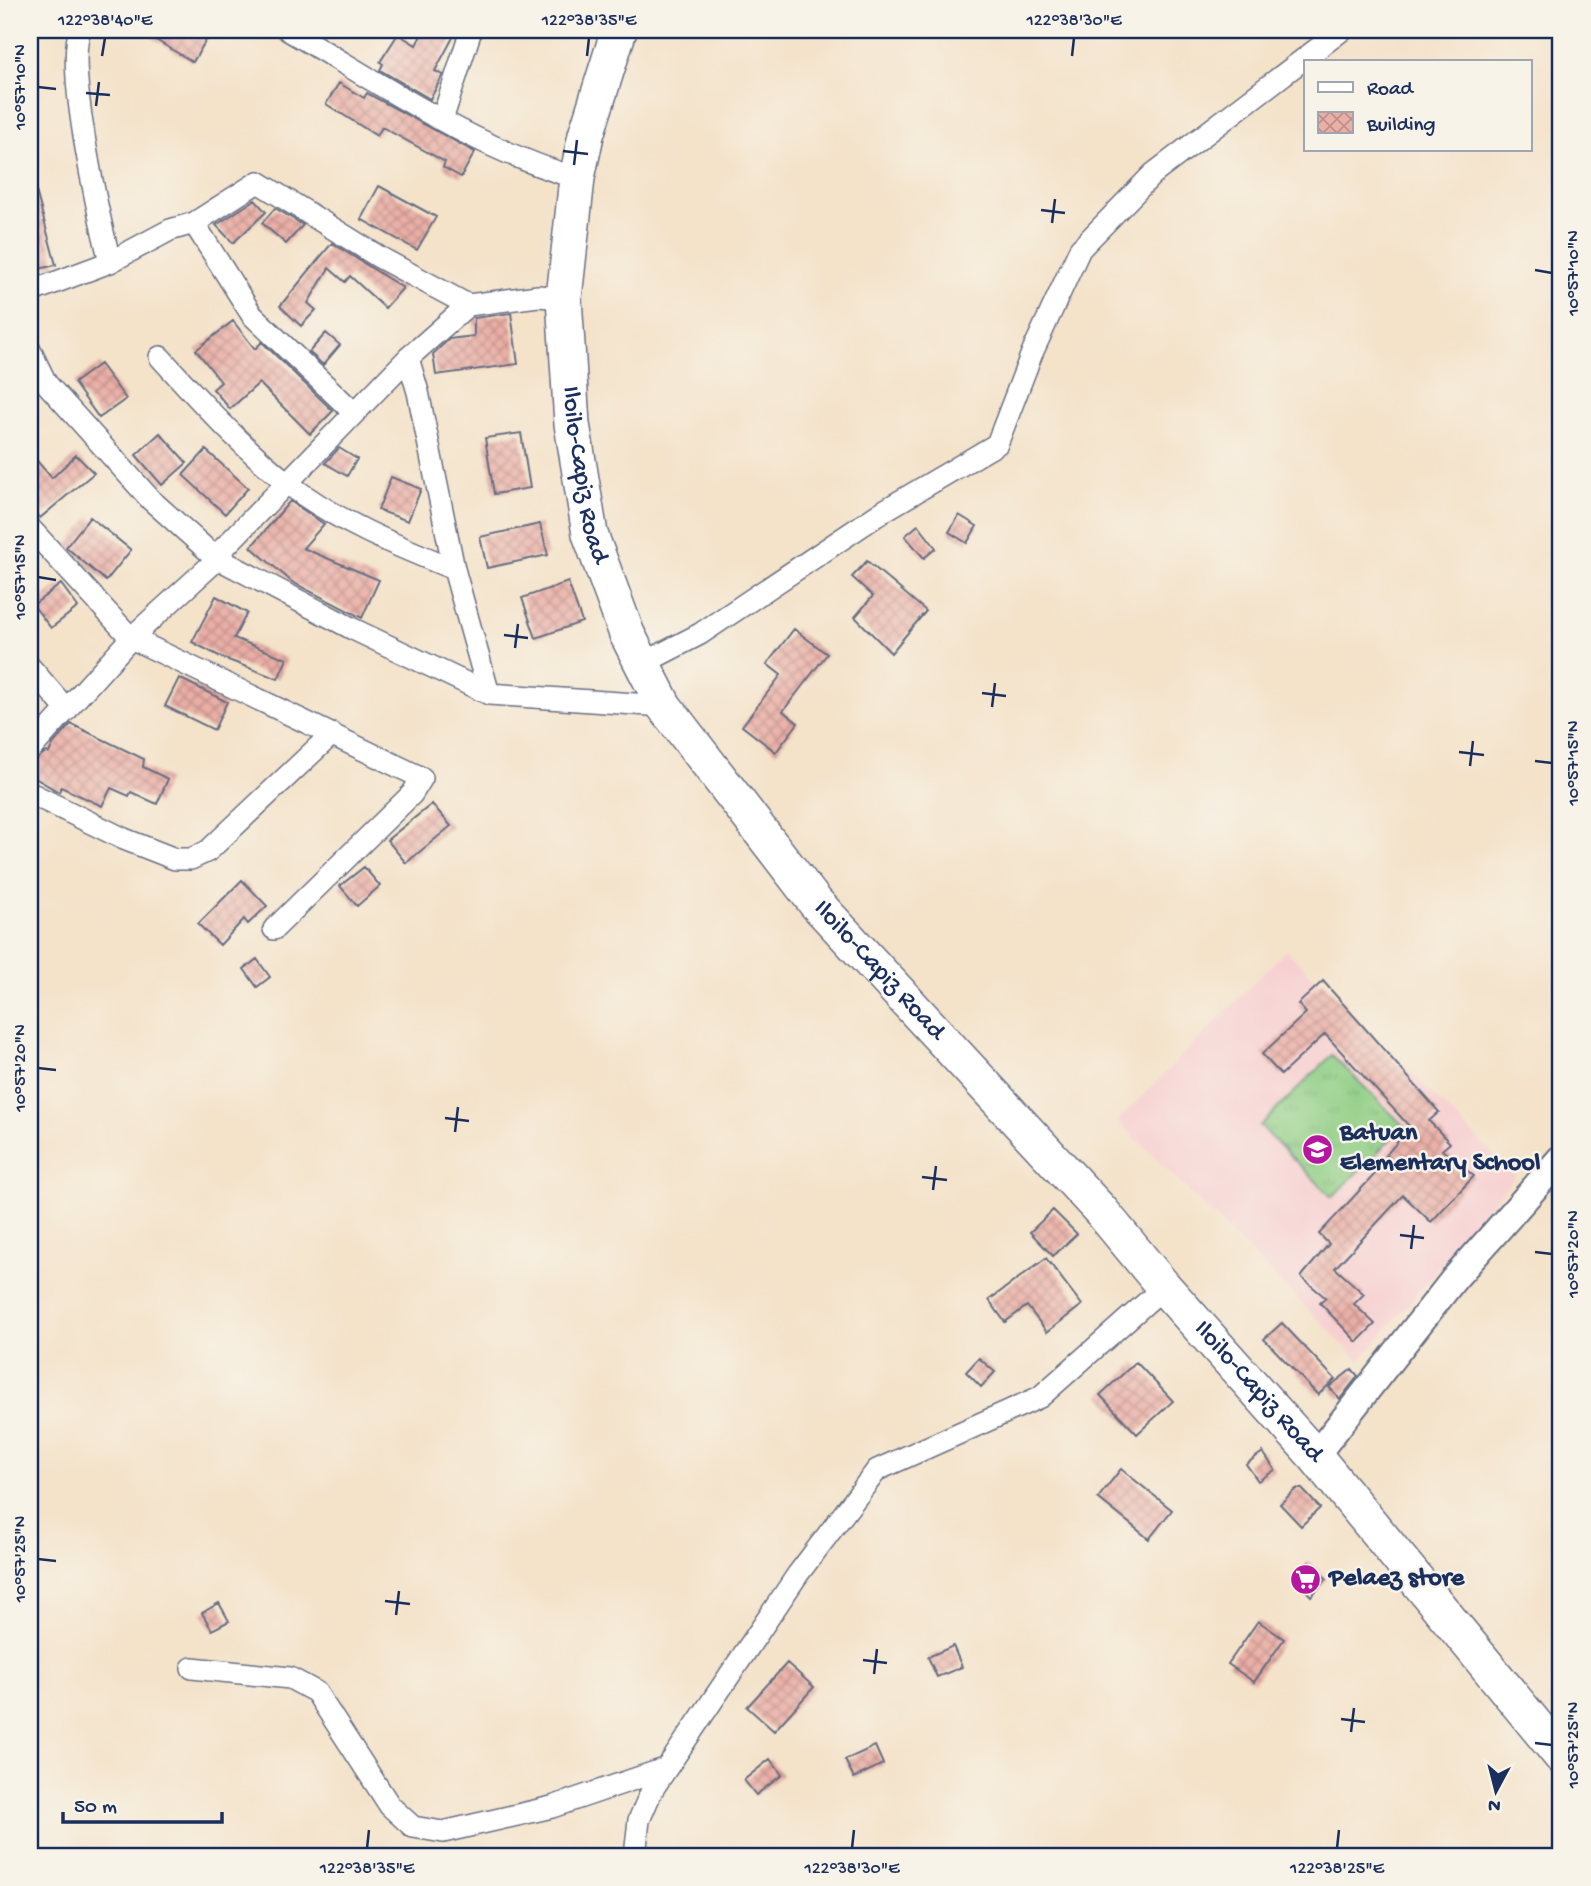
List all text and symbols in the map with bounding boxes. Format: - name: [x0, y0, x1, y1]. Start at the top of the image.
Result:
- text: 122°38'40"E: [57, 11, 153, 32]
- text: 122°38'35"E: [541, 11, 637, 32]
- text: 122°38'30"E: [1025, 11, 1122, 32]
- text: 10°57'10"N: [11, 44, 32, 131]
- legend: [1304, 60, 1532, 150]
- text: Road: [1367, 78, 1415, 103]
- text: Building: [1366, 114, 1436, 139]
- text: 10°57'10"N: [1564, 230, 1585, 317]
- street label: Iloilo-Capiz Road: [554, 385, 616, 570]
- text: 10°57'15"N: [11, 535, 32, 620]
- text: 10°57'15"N: [1564, 721, 1585, 806]
- street label: Iloilo-Capiz Road: [806, 894, 952, 1049]
- text: 10°57'20"N: [11, 1024, 32, 1113]
- place label: Batuan Elementary School: [1339, 1119, 1541, 1180]
- school or university icon: Batuan Elementary School: [1300, 1132, 1334, 1166]
- text: 10°57'20"N: [1564, 1210, 1585, 1299]
- street label: Iloilo-Capiz Road: [1186, 1315, 1331, 1471]
- text: 10°57'25"N: [11, 1516, 32, 1603]
- supermarket icon: Pelaez store: [1289, 1562, 1323, 1596]
- place label: Pelaez store: [1327, 1564, 1466, 1595]
- text: 10°57'25"N: [1564, 1702, 1585, 1789]
- north arrow: [1462, 1756, 1532, 1826]
- scale bar: [63, 1781, 222, 1825]
- text: N: [1487, 1792, 1502, 1817]
- text: 50 m: [74, 1796, 117, 1821]
- text: 122°38'35"E: [319, 1859, 415, 1880]
- text: 122°38'30"E: [803, 1859, 900, 1880]
- text: 122°38'25"E: [1289, 1859, 1385, 1880]

